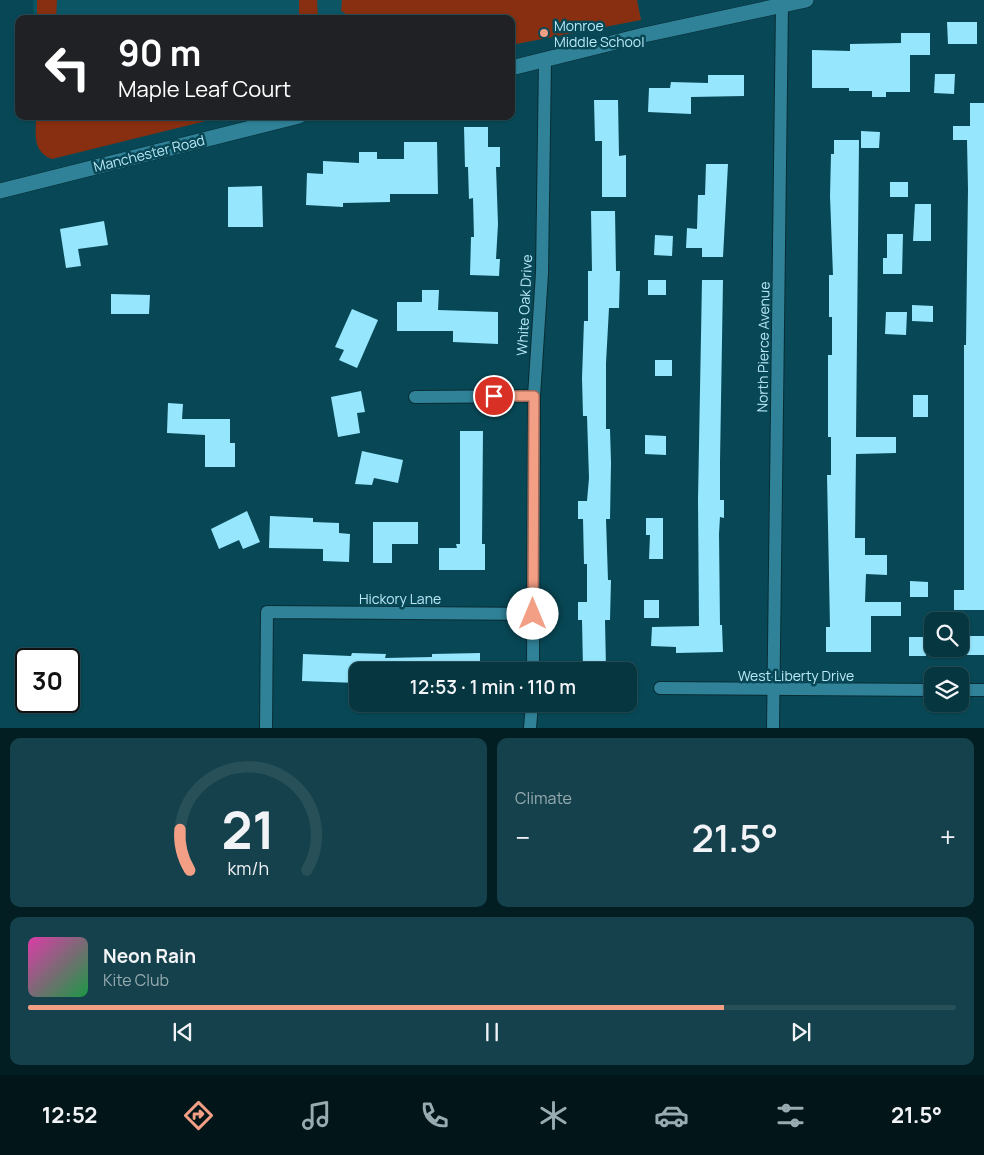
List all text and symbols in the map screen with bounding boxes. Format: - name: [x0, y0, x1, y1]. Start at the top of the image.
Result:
- place label: Monroe Middle School: [554, 16, 644, 51]
- marker: Monroe Middle School: [538, 27, 550, 39]
- text: 90 m: [118, 29, 201, 77]
- icon: left: [35, 35, 100, 100]
- text: Maple Leaf Court: [118, 74, 291, 104]
- street label: Manchester Road: [91, 130, 207, 176]
- street label: White Oak Drive: [512, 254, 536, 356]
- street label: North Pierce Avenue: [752, 281, 774, 413]
- pin: [473, 375, 515, 417]
- icon: arrive: [480, 382, 508, 410]
- position arrow: [506, 587, 558, 639]
- street label: Hickory Lane: [359, 589, 441, 608]
- map controls: [924, 612, 969, 712]
- button: search: [924, 612, 969, 657]
- speed limit sign: 30: [15, 648, 80, 713]
- street label: West Liberty Drive: [738, 666, 854, 685]
- button: layers: [924, 667, 969, 712]
- text: 12:53 · 1 min · 110 m: [410, 674, 576, 700]
- text: Climate: [515, 787, 572, 809]
- text: 21: [222, 794, 275, 865]
- text: 21.5°: [691, 811, 778, 863]
- text: −: [515, 818, 530, 856]
- text: +: [940, 818, 956, 856]
- text: km/h: [228, 856, 269, 880]
- text: Neon Rain: [103, 943, 196, 969]
- text: Kite Club: [103, 969, 169, 991]
- icon: previous: [169, 1018, 197, 1046]
- icon: pause: [478, 1018, 506, 1046]
- icon: next: [787, 1018, 815, 1046]
- icon: directions: [181, 1098, 216, 1133]
- icon: music: [299, 1098, 334, 1133]
- icon: phone: [417, 1098, 452, 1133]
- icon: climate: [536, 1098, 571, 1133]
- icon: car: [654, 1098, 689, 1133]
- icon: filters: [773, 1098, 808, 1133]
- text: 12:52: [42, 1100, 97, 1130]
- text: 21.5°: [891, 1100, 942, 1130]

